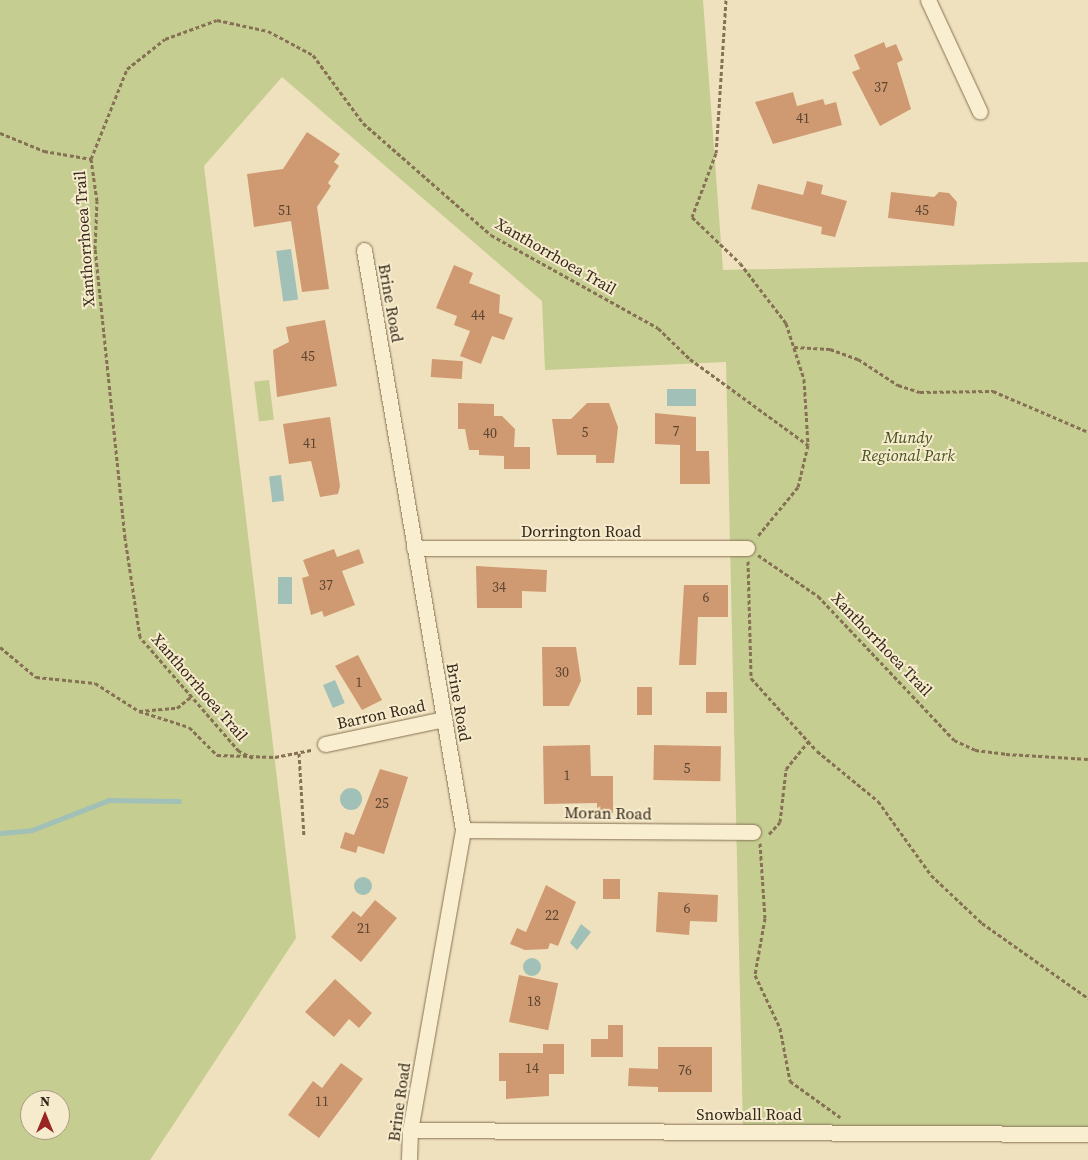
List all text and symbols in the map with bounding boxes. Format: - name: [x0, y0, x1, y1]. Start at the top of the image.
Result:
- house number: 37: [874, 79, 888, 95]
- house number: 41: [796, 110, 810, 126]
- street label: Xanthorrhoea Trail: [70, 170, 98, 308]
- house number: 51: [278, 202, 292, 218]
- house number: 45: [915, 202, 929, 218]
- street label: Xanthorrhoea Trail: [492, 214, 620, 298]
- street label: Brine Road: [375, 262, 407, 344]
- house number: 44: [471, 307, 485, 323]
- house number: 45: [301, 348, 315, 364]
- house number: 7: [673, 423, 679, 439]
- house number: 5: [582, 424, 588, 440]
- house number: 40: [483, 425, 497, 441]
- park label: Mundy Regional Park: [861, 427, 955, 465]
- house number: 41: [303, 435, 317, 451]
- street label: Dorrington Road: [521, 521, 641, 541]
- house number: 37: [319, 577, 333, 593]
- house number: 34: [492, 579, 506, 595]
- street label: Xanthorrhoea Trail: [828, 588, 936, 700]
- house number: 6: [703, 589, 709, 605]
- street label: Xanthorrhoea Trail: [148, 629, 252, 745]
- street label: Brine Road: [443, 661, 475, 743]
- house number: 30: [555, 664, 569, 680]
- house number: 1: [356, 674, 362, 690]
- street label: Barron Road: [335, 695, 427, 733]
- house number: 5: [684, 760, 690, 776]
- house number: 1: [564, 767, 570, 783]
- house number: 25: [375, 795, 389, 811]
- street label: Moran Road: [564, 803, 652, 823]
- house number: 6: [684, 900, 690, 916]
- house number: 22: [545, 907, 559, 923]
- house number: 21: [357, 920, 371, 936]
- house number: 18: [527, 993, 541, 1009]
- house number: 14: [525, 1060, 539, 1076]
- street label: Brine Road: [384, 1061, 414, 1143]
- house number: 76: [678, 1062, 692, 1078]
- north arrow: [20, 1090, 70, 1140]
- text: N: [40, 1091, 50, 1111]
- house number: 11: [315, 1093, 329, 1109]
- street label: Snowball Road: [696, 1104, 802, 1124]

